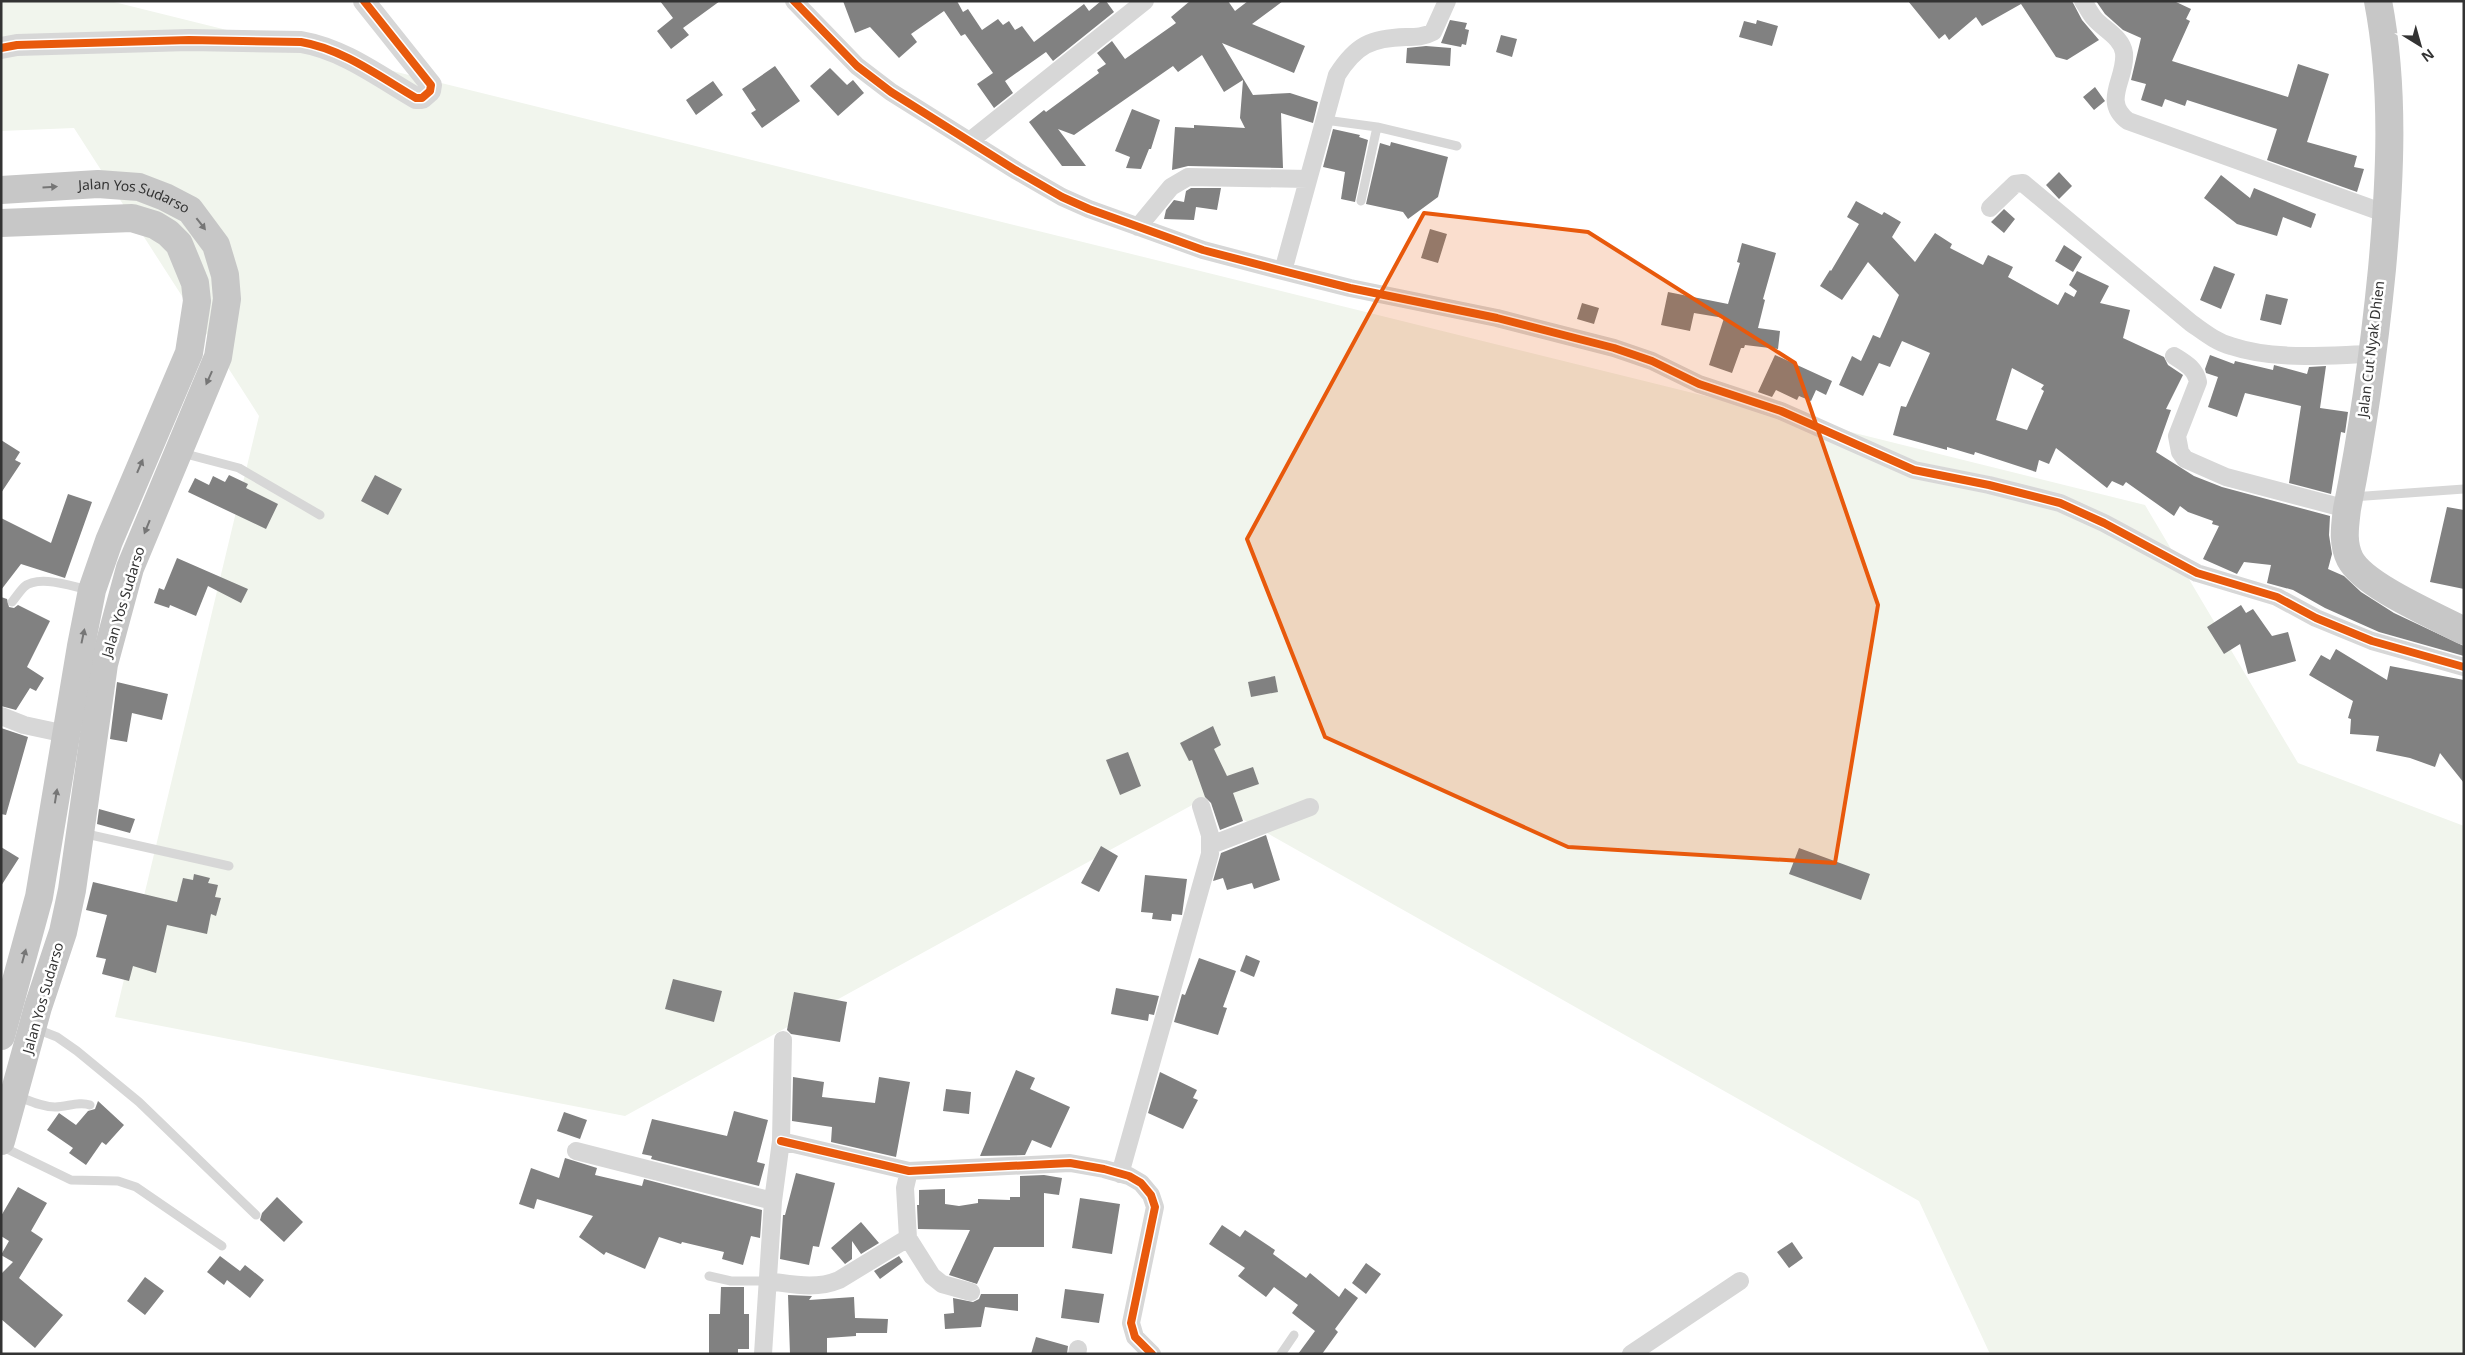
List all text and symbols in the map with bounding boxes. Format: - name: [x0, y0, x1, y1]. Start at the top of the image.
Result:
- north arrow: [2395, 20, 2445, 70]
- text: N: [2418, 45, 2438, 67]
- street label: Jalan Yos Sudarso: [76, 174, 193, 217]
- one-way arrow: [42, 183, 58, 191]
- one-way arrow: [195, 217, 206, 230]
- street label: Jalan Cut Nyak Dhien: [2352, 280, 2388, 420]
- one-way arrow: [205, 371, 213, 385]
- one-way arrow: [137, 459, 145, 473]
- one-way arrow: [143, 520, 150, 535]
- street label: Jalan Yos Sudarso: [96, 544, 148, 662]
- one-way arrow: [79, 629, 87, 644]
- one-way arrow: [52, 788, 60, 804]
- street label: Jalan Yos Sudarso: [17, 940, 68, 1058]
- one-way arrow: [20, 948, 28, 963]

